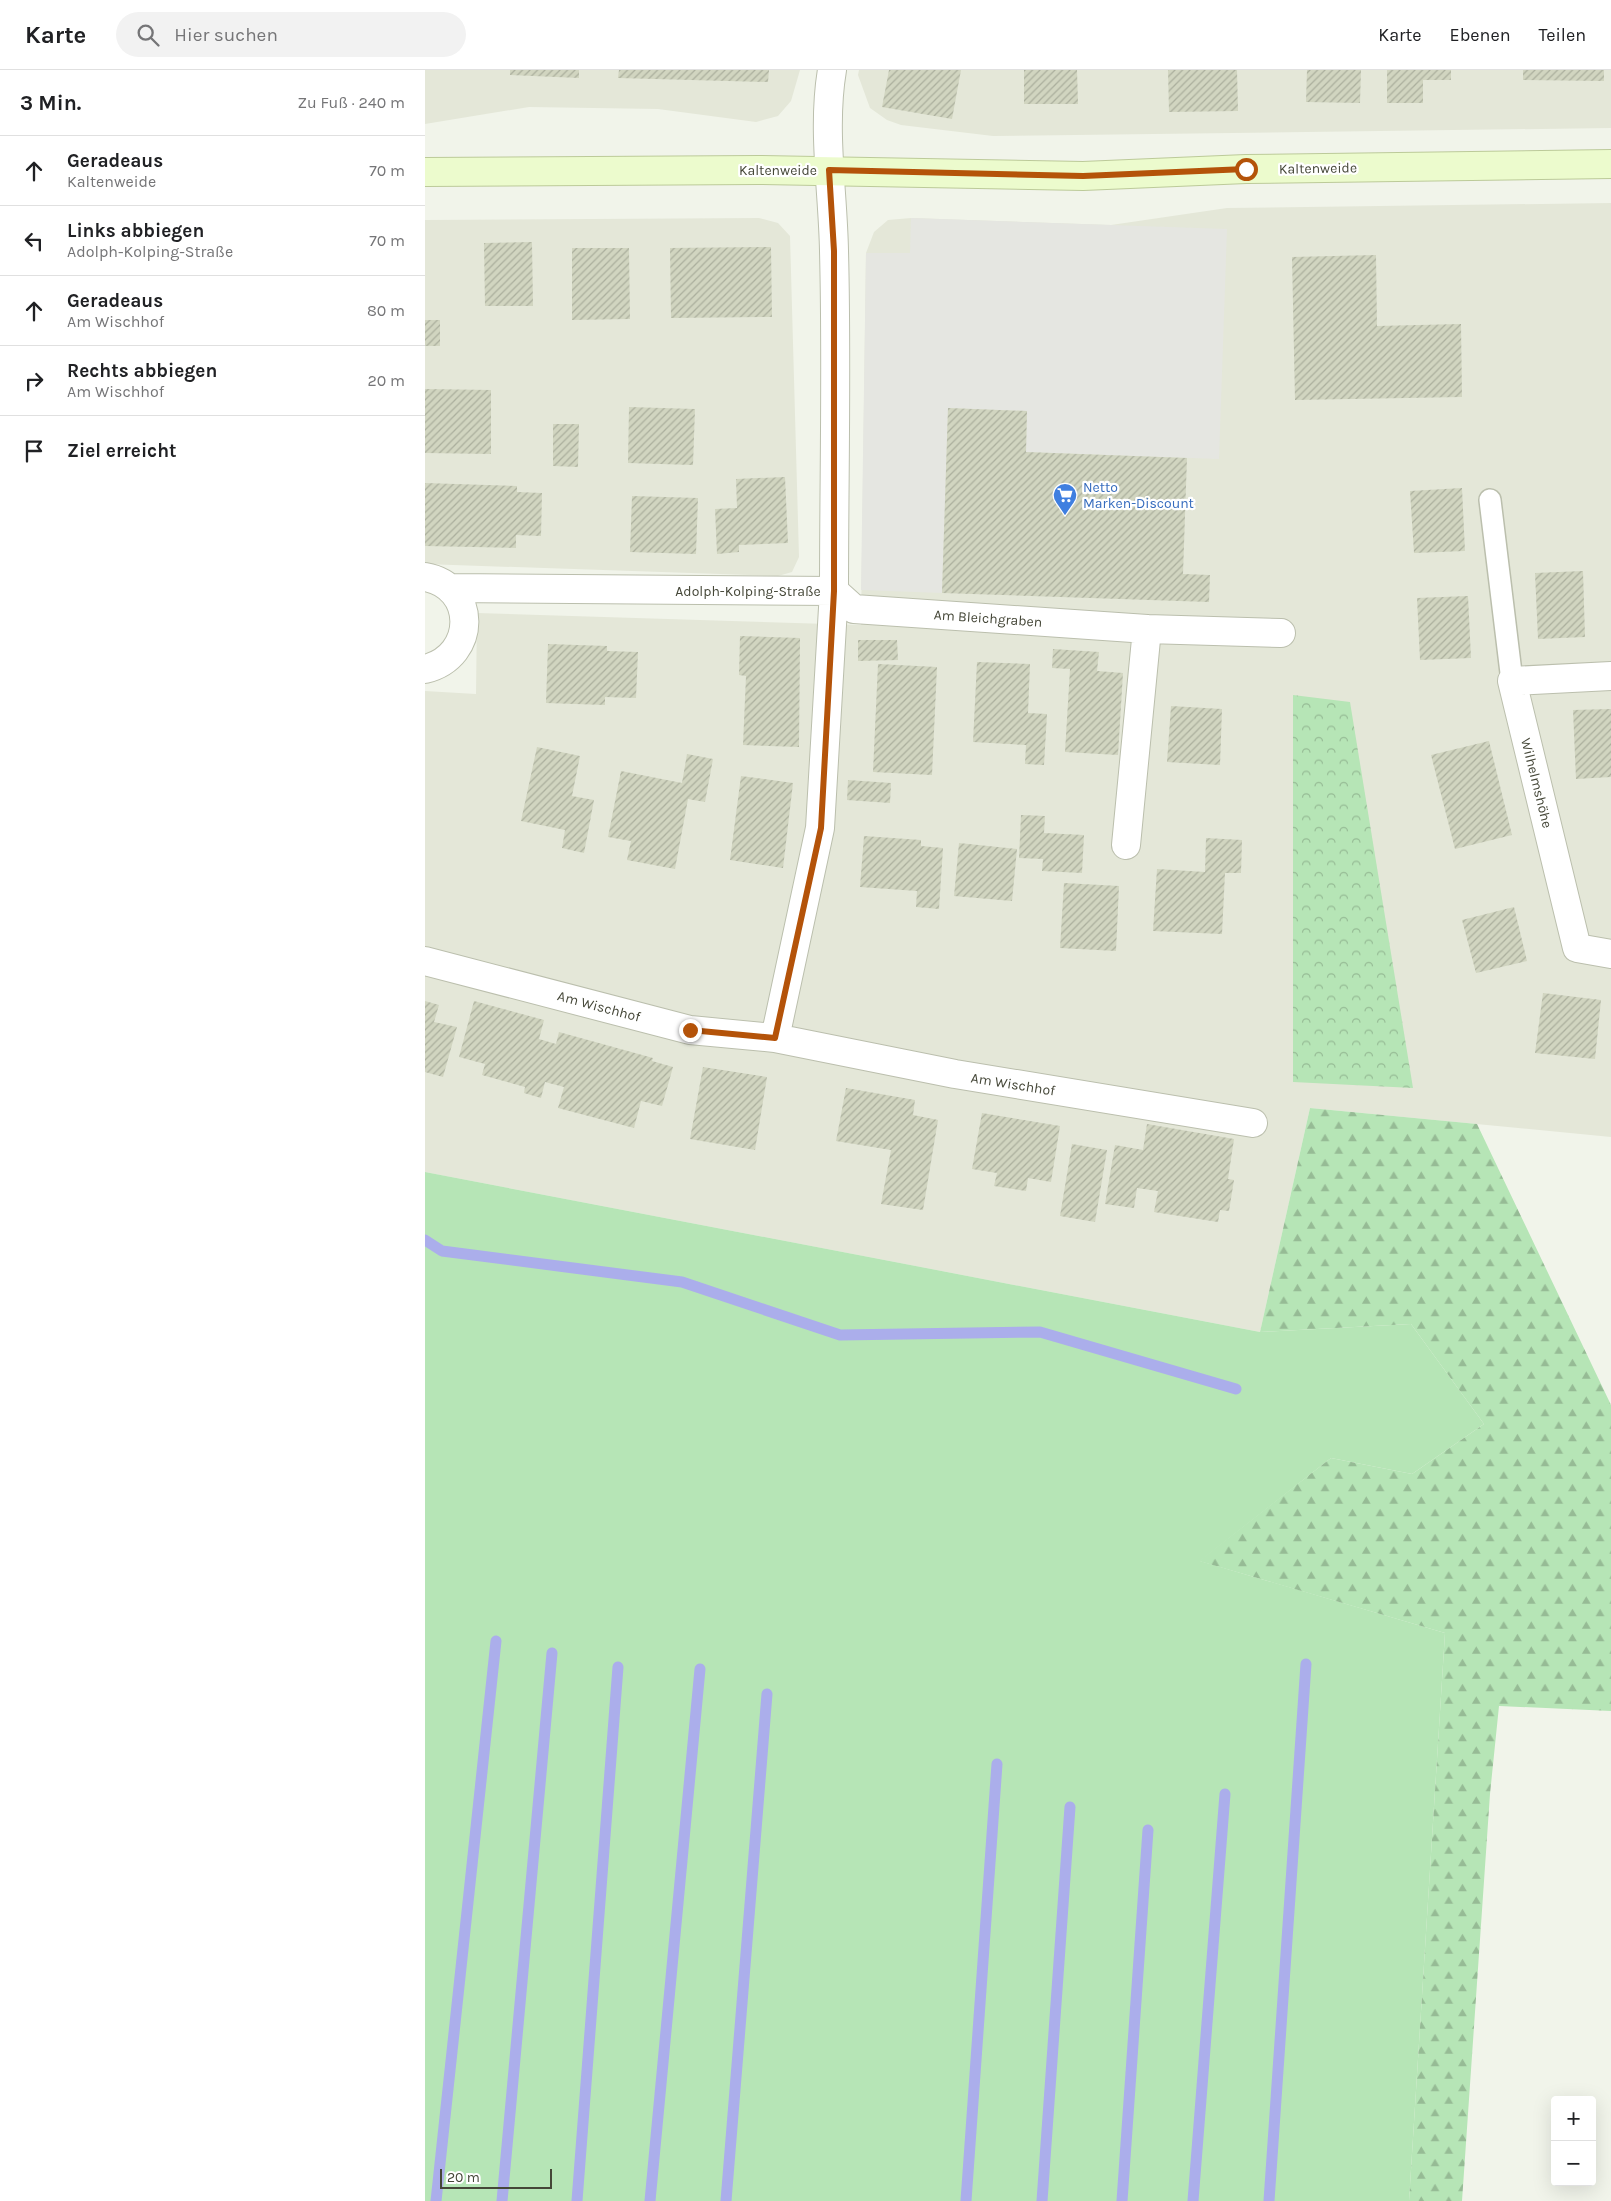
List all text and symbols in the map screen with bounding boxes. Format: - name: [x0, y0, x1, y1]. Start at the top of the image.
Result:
- search box: [116, 12, 466, 57]
- text: Karte: [25, 21, 86, 49]
- icon: search: [134, 21, 162, 49]
- text: Hier suchen: [174, 24, 278, 46]
- text: Karte: [1378, 24, 1422, 46]
- text: Ebenen: [1450, 24, 1511, 46]
- text: Teilen: [1539, 24, 1586, 46]
- text: 3 Min.: [20, 91, 81, 115]
- text: Zu Fuß · 240 m: [298, 93, 405, 112]
- text: Geradeaus: [67, 150, 163, 172]
- icon: ahead: [20, 157, 48, 185]
- route start: [1235, 158, 1258, 181]
- street label: Kaltenweide: [1279, 159, 1357, 178]
- text: 70 m: [369, 161, 405, 180]
- street label: Kaltenweide: [739, 162, 817, 179]
- text: Kaltenweide: [67, 172, 156, 191]
- text: Links abbiegen: [67, 220, 204, 242]
- icon: left: [20, 227, 48, 255]
- text: 70 m: [369, 231, 405, 250]
- text: Adolph-Kolping-Straße: [67, 242, 233, 261]
- text: Geradeaus: [67, 290, 163, 312]
- icon: ahead: [20, 297, 48, 325]
- text: 80 m: [367, 301, 405, 320]
- text: Am Wischhof: [67, 312, 164, 331]
- text: Rechts abbiegen: [67, 360, 217, 382]
- icon: right: [20, 367, 48, 395]
- text: 20 m: [367, 371, 405, 390]
- text: Am Wischhof: [67, 382, 164, 401]
- icon: arrive: [20, 437, 48, 465]
- text: Ziel erreicht: [67, 440, 177, 462]
- place label: Netto Marken-Discount: [1083, 479, 1194, 512]
- supermarket icon: Netto Marken-Discount: [1052, 482, 1078, 516]
- street label: Adolph-Kolping-Straße: [675, 583, 821, 600]
- street label: Am Bleichgraben: [933, 606, 1043, 631]
- street label: Wilhelmshöhe: [1517, 736, 1556, 830]
- street label: Am Wischhof: [556, 987, 642, 1026]
- route end: [679, 1019, 702, 1042]
- street label: Am Wischhof: [970, 1069, 1056, 1100]
- map controls: [1551, 2096, 1596, 2186]
- button: +: [1551, 2096, 1596, 2141]
- button: −: [1551, 2141, 1596, 2186]
- scale bar: [440, 2166, 553, 2189]
- text: 20 m: [447, 2169, 480, 2186]

